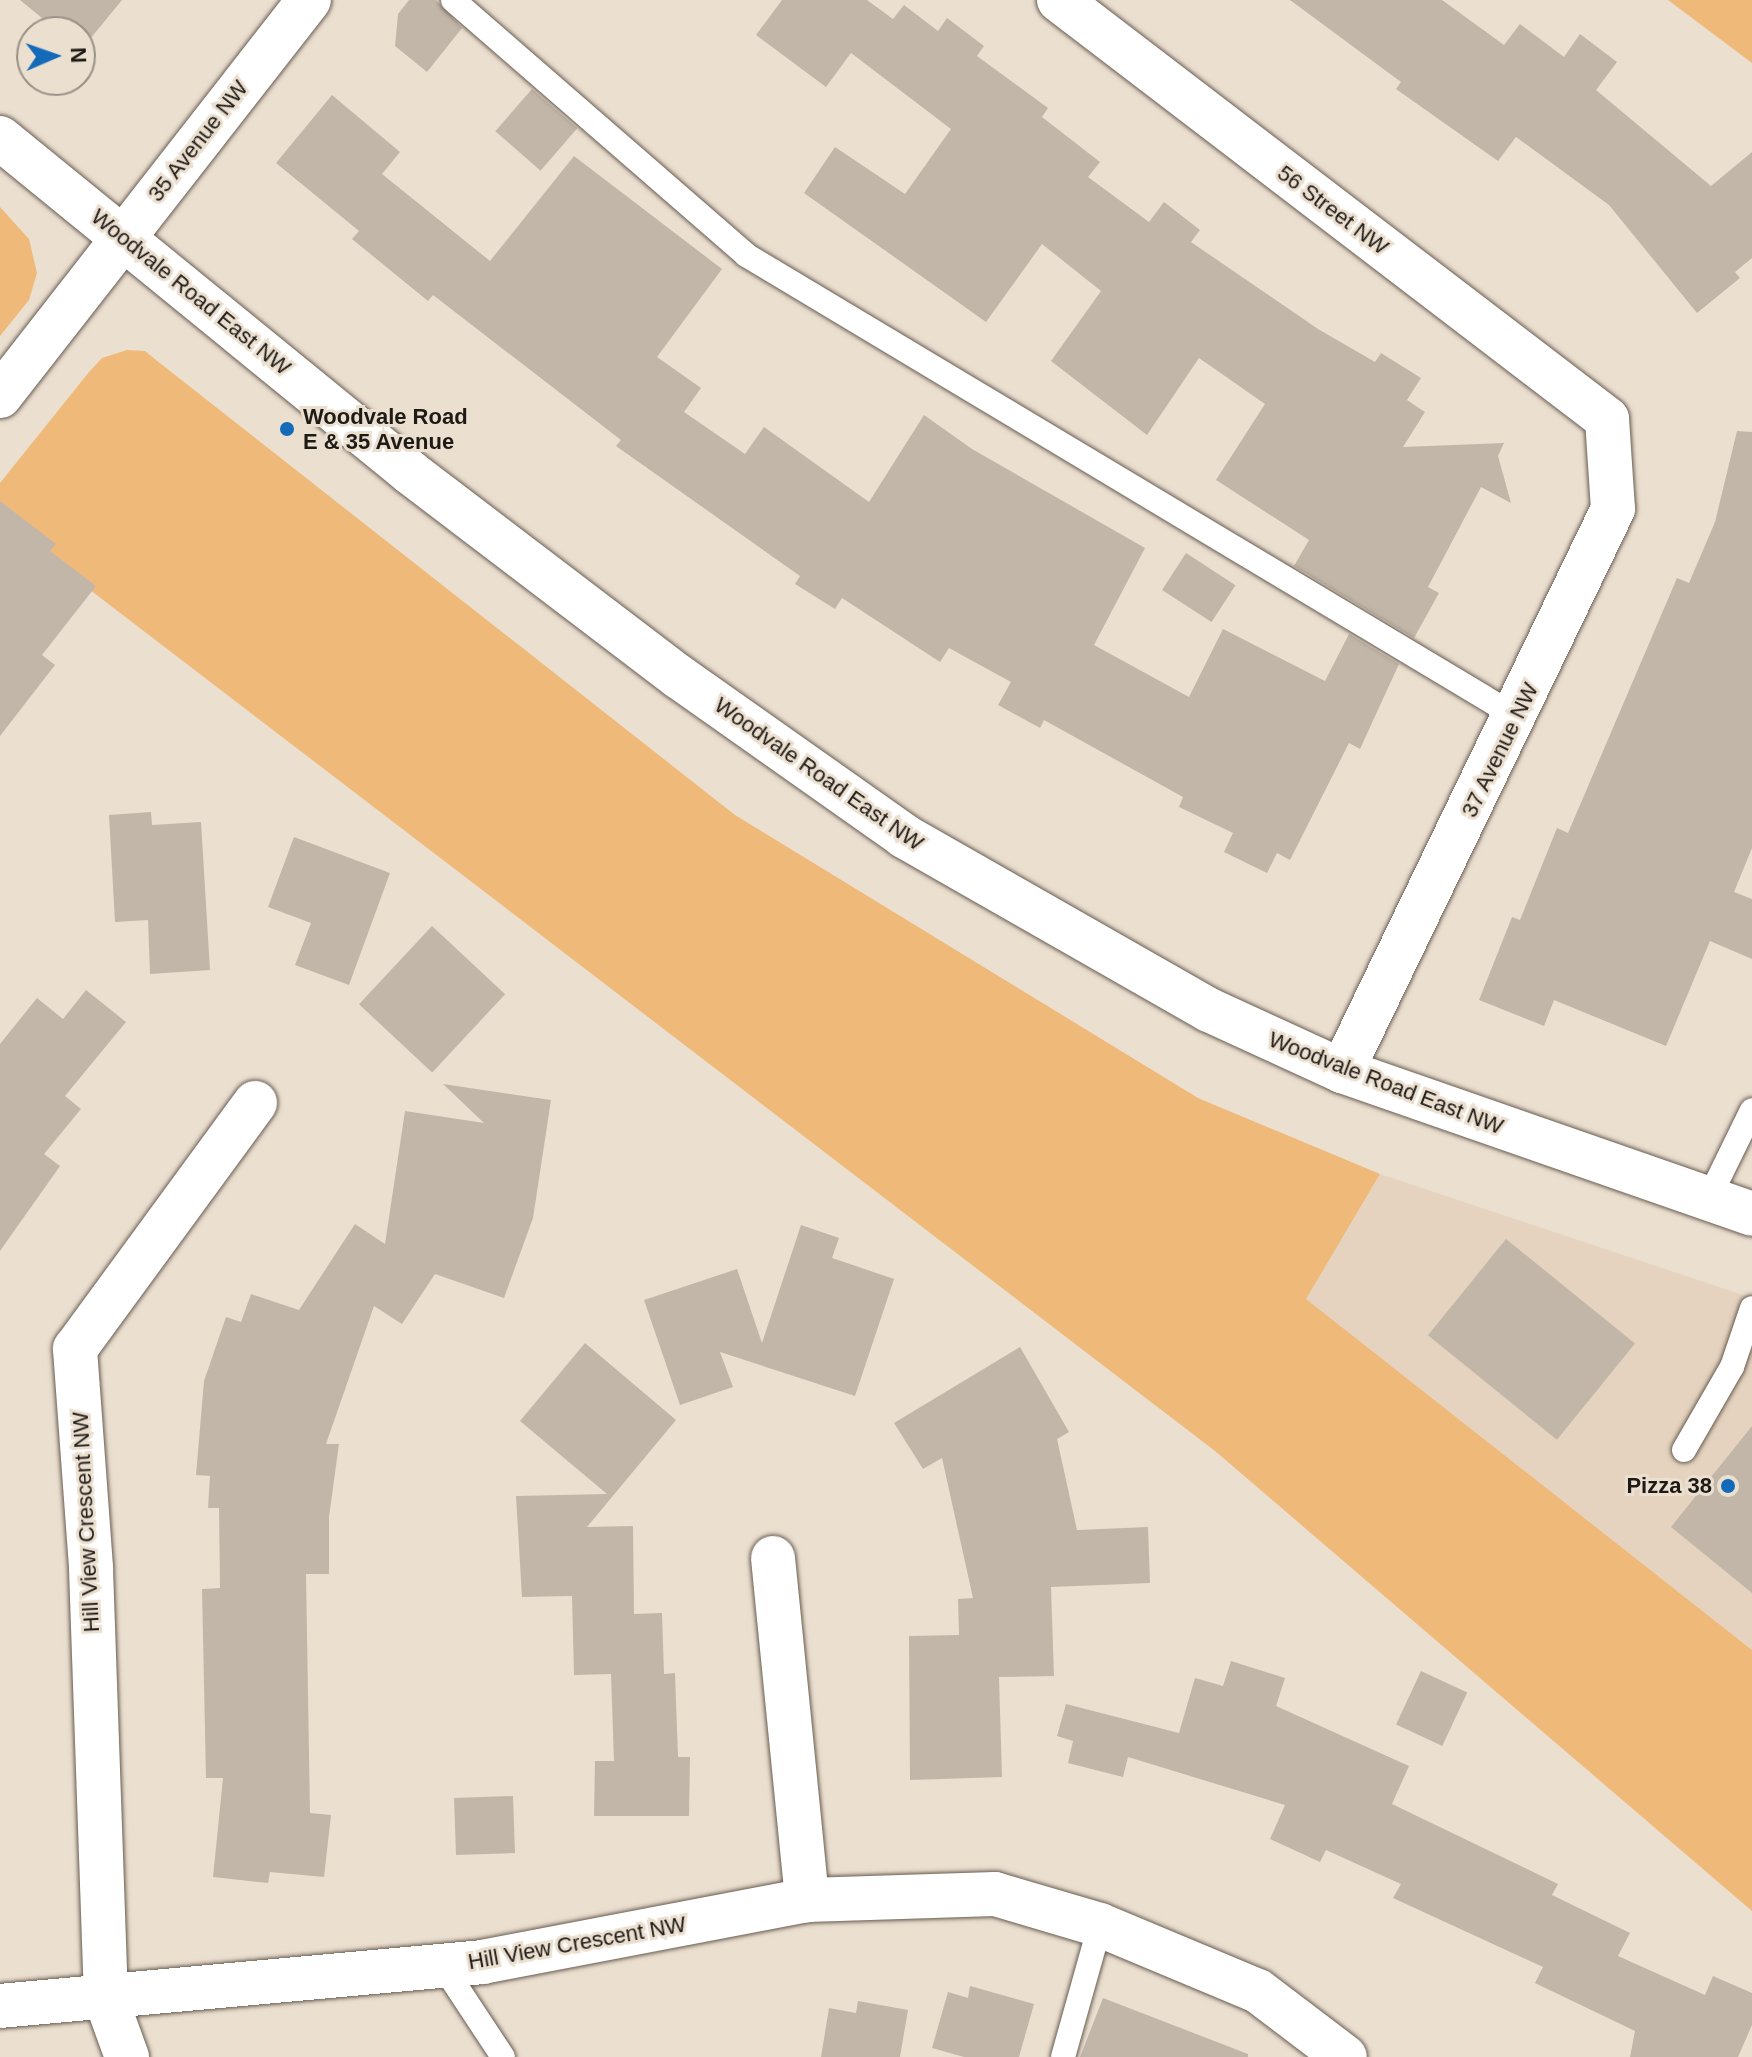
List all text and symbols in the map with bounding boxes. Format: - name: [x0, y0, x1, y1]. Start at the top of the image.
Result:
- north arrow: [16, 16, 96, 96]
- text: N: [66, 47, 91, 64]
- street label: 35 Avenue NW: [142, 75, 254, 207]
- street label: 56 Street NW: [1272, 160, 1394, 260]
- street label: Woodvale Road East NW: [86, 203, 296, 381]
- place label: Woodvale Road E & 35 Avenue: [303, 403, 468, 454]
- marker: Woodvale Road E & 35 Avenue: [278, 420, 296, 438]
- street label: 37 Avenue NW: [1456, 678, 1544, 822]
- street label: Woodvale Road East NW: [709, 692, 929, 856]
- street label: Woodvale Road East NW: [1265, 1026, 1507, 1140]
- street label: Hill View Crescent NW: [67, 1411, 105, 1633]
- place label: Pizza 38: [1626, 1473, 1712, 1499]
- marker: Pizza 38: [1719, 1477, 1737, 1495]
- street label: Hill View Crescent NW: [466, 1911, 688, 1975]

